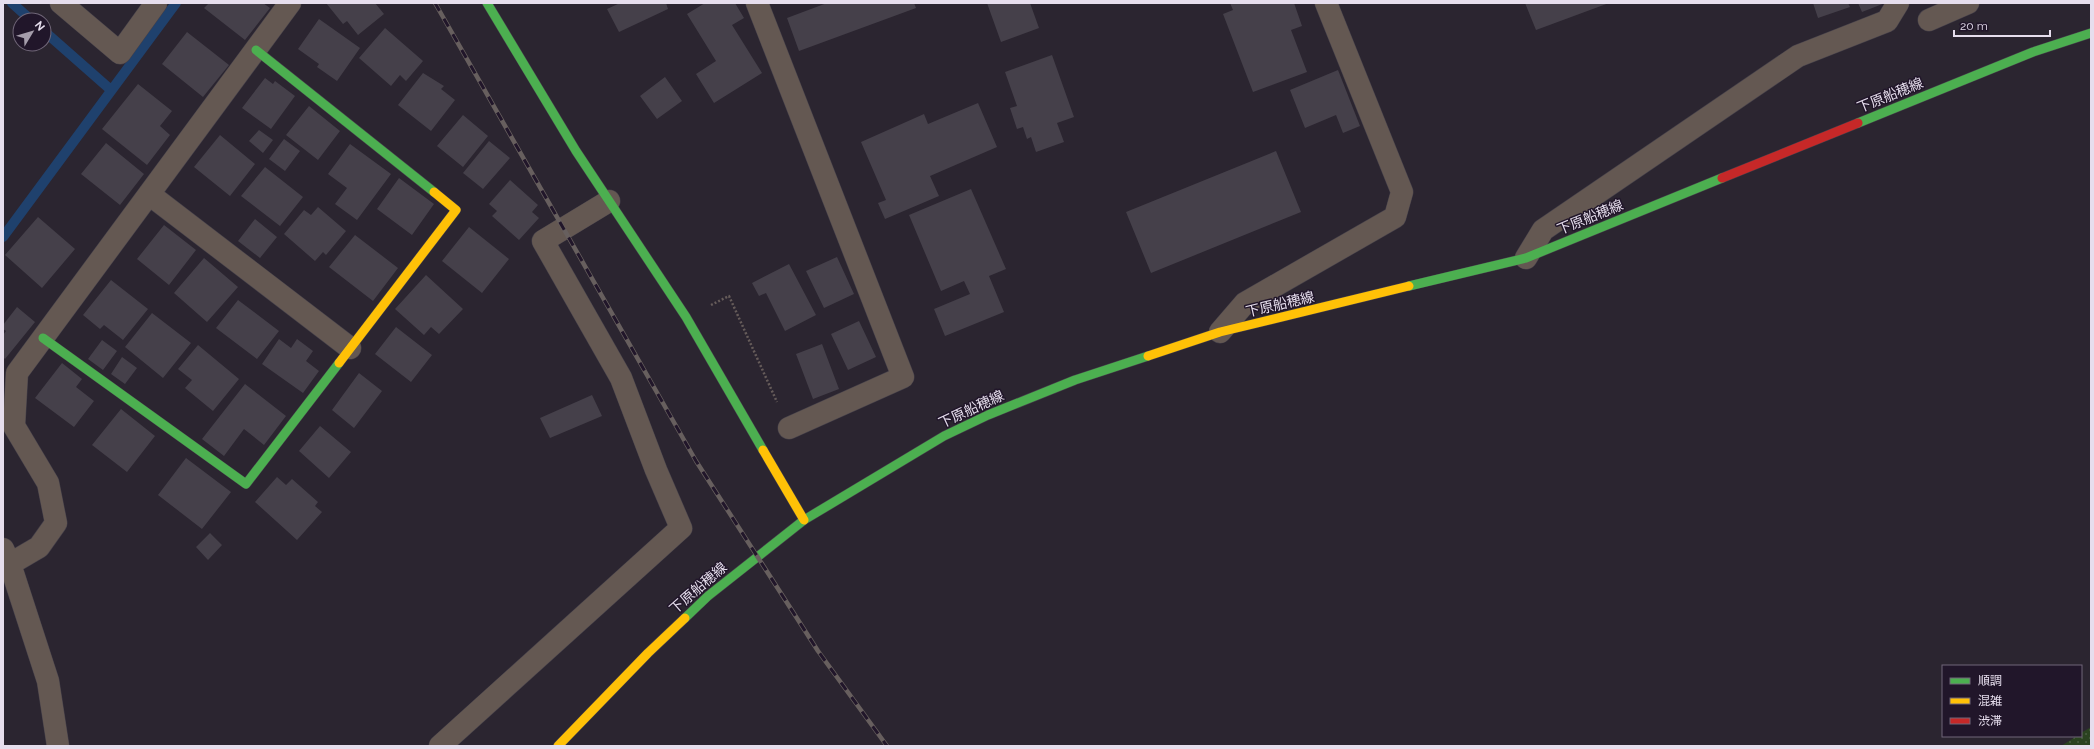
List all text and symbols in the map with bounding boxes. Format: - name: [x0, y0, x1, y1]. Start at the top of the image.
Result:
- north arrow: [12, 12, 52, 52]
- scale bar: [1954, 12, 2050, 38]
- text: N: [32, 19, 47, 33]
- text: 20 m: [1960, 19, 1988, 33]
- street label: 下原船穂線: [1855, 74, 1925, 116]
- street label: 下原船穂線: [1555, 196, 1625, 238]
- street label: 下原船穂線: [1244, 288, 1316, 320]
- street label: 下原船穂線: [936, 387, 1006, 431]
- street label: 下原船穂線: [666, 559, 730, 617]
- legend: [1942, 665, 2082, 737]
- text: 順調: [1978, 674, 2002, 688]
- text: 混雑: [1978, 694, 2002, 708]
- text: 渋滞: [1978, 714, 2002, 728]

